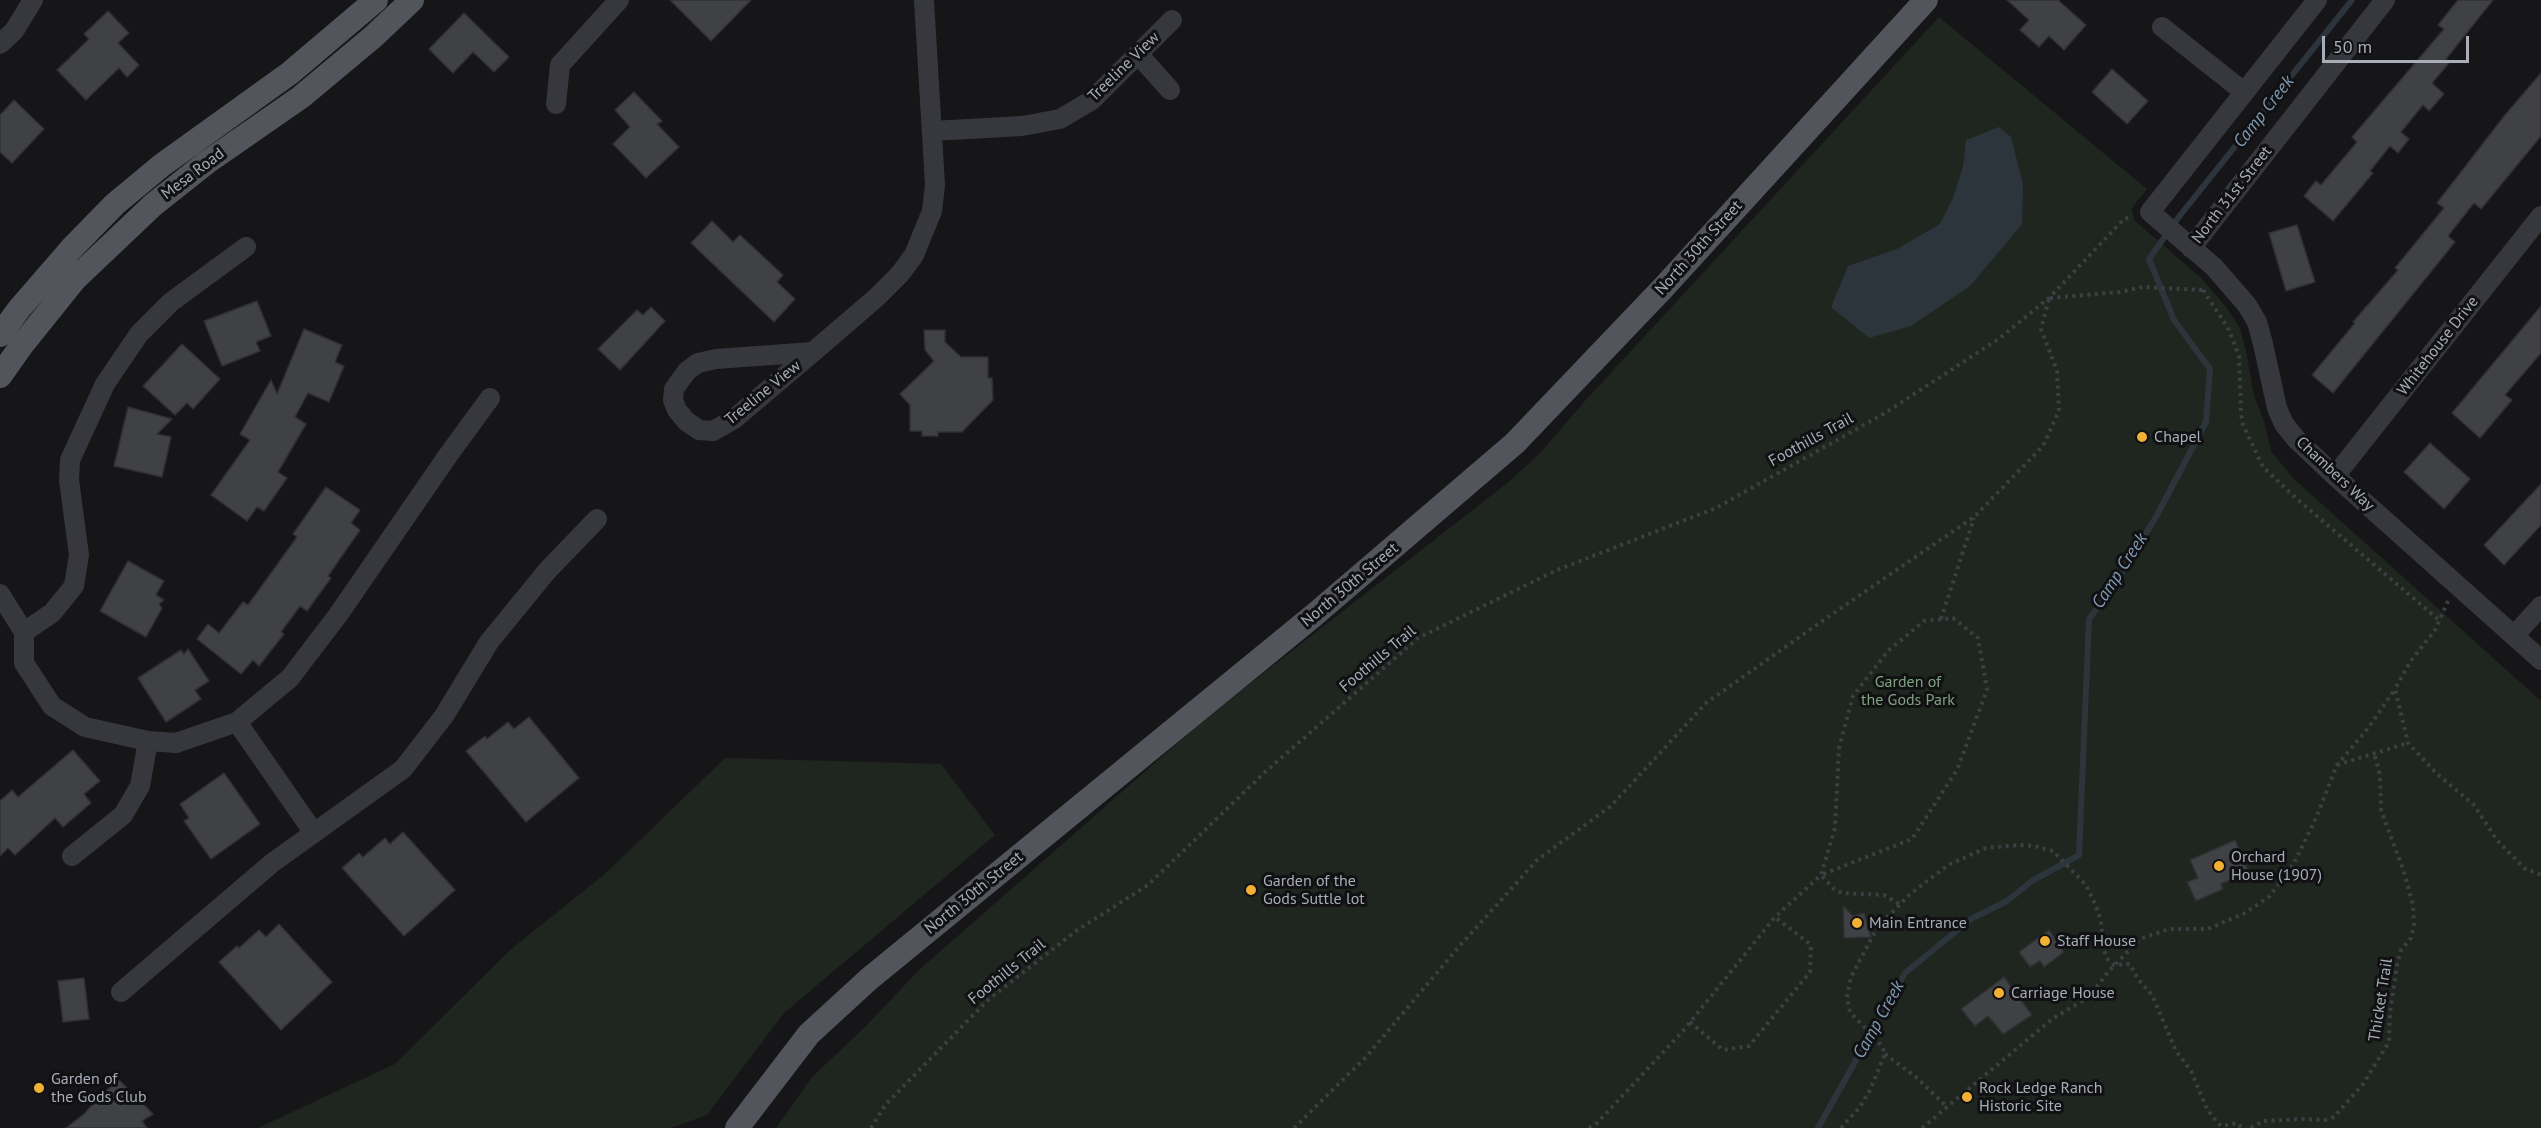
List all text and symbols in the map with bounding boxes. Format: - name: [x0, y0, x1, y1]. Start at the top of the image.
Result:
- scale bar: [2325, 24, 2472, 62]
- street label: Treeline View: [1084, 28, 1164, 106]
- text: 50 m: [2333, 35, 2372, 58]
- water label: Camp Creek: [2229, 72, 2299, 152]
- street label: North 31st Street: [2188, 142, 2276, 248]
- street label: Mesa Road: [158, 144, 228, 204]
- street label: North 30th Street: [1652, 197, 1746, 299]
- street label: Whitehouse Drive: [2393, 293, 2483, 399]
- street label: Treeline View: [721, 357, 805, 429]
- street label: Foothills Trail: [1765, 409, 1857, 471]
- place label: Chapel: [2154, 427, 2201, 447]
- marker: Chapel: [2135, 430, 2149, 444]
- street label: Chambers Way: [2292, 433, 2378, 515]
- water label: Camp Creek: [2088, 529, 2152, 613]
- street label: North 30th Street: [1298, 539, 1402, 631]
- street label: Foothills Trail: [1336, 622, 1420, 696]
- park label: Garden of the Gods Park: [1861, 672, 1955, 710]
- place label: Orchard House (1907): [2231, 847, 2322, 885]
- street label: North 30th Street: [921, 848, 1027, 938]
- marker: Orchard House (1907): [2212, 859, 2226, 873]
- place label: Garden of the Gods Suttle lot: [1263, 871, 1365, 909]
- marker: Garden of the Gods Suttle lot: [1244, 883, 1258, 897]
- place label: Main Entrance: [1869, 913, 1967, 933]
- marker: Main Entrance: [1850, 916, 1864, 930]
- place label: Staff House: [2057, 931, 2136, 951]
- marker: Staff House: [2038, 934, 2052, 948]
- street label: Foothills Trail: [965, 935, 1049, 1009]
- street label: Thicket Trail: [2365, 957, 2397, 1043]
- water label: Camp Creek: [1849, 977, 1909, 1063]
- place label: Carriage House: [2011, 983, 2115, 1003]
- marker: Carriage House: [1992, 986, 2006, 1000]
- place label: Garden of the Gods Club: [51, 1069, 147, 1107]
- place label: Rock Ledge Ranch Historic Site: [1979, 1078, 2103, 1116]
- marker: Garden of the Gods Club: [32, 1081, 46, 1095]
- marker: Rock Ledge Ranch Historic Site: [1960, 1090, 1974, 1104]

